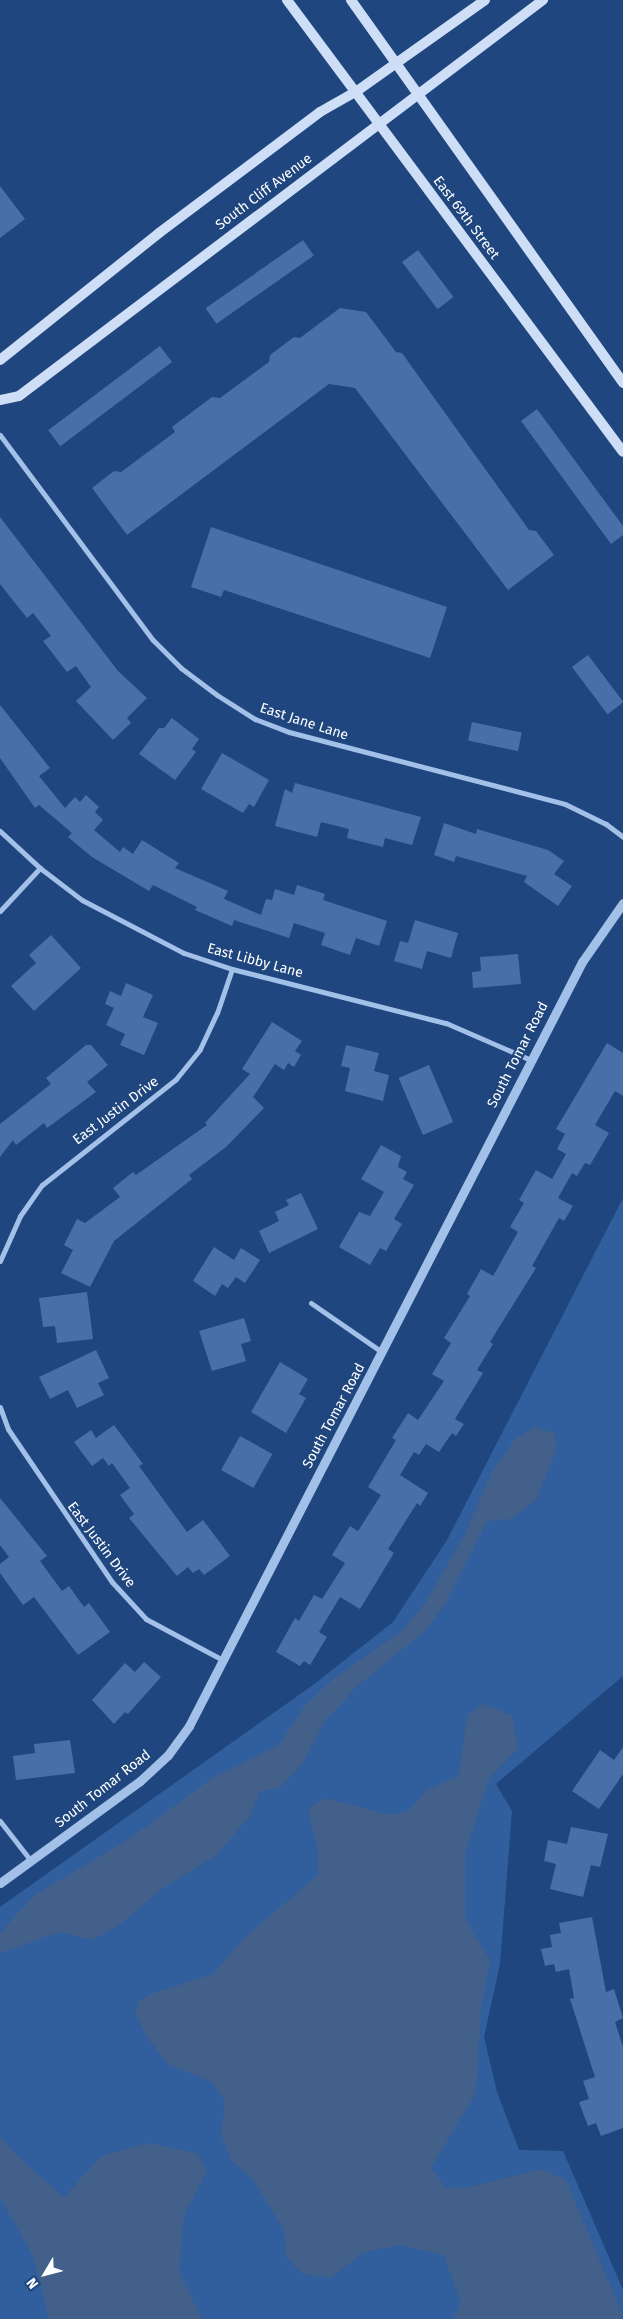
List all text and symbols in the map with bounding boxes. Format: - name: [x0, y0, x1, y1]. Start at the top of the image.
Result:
- street label: South Cliff Avenue: [213, 150, 315, 234]
- street label: East 69th Street: [429, 173, 503, 263]
- street label: East Jane Lane: [258, 700, 350, 744]
- street label: East Libby Lane: [205, 940, 305, 982]
- street label: South Tomar Road: [484, 999, 552, 1111]
- street label: East Justin Drive: [70, 1073, 162, 1149]
- street label: South Tomar Road: [299, 1361, 369, 1471]
- street label: East Justin Drive: [63, 1499, 139, 1591]
- street label: South Tomar Road: [52, 1746, 154, 1832]
- north arrow: [20, 2249, 70, 2299]
- text: N: [23, 2275, 42, 2292]

